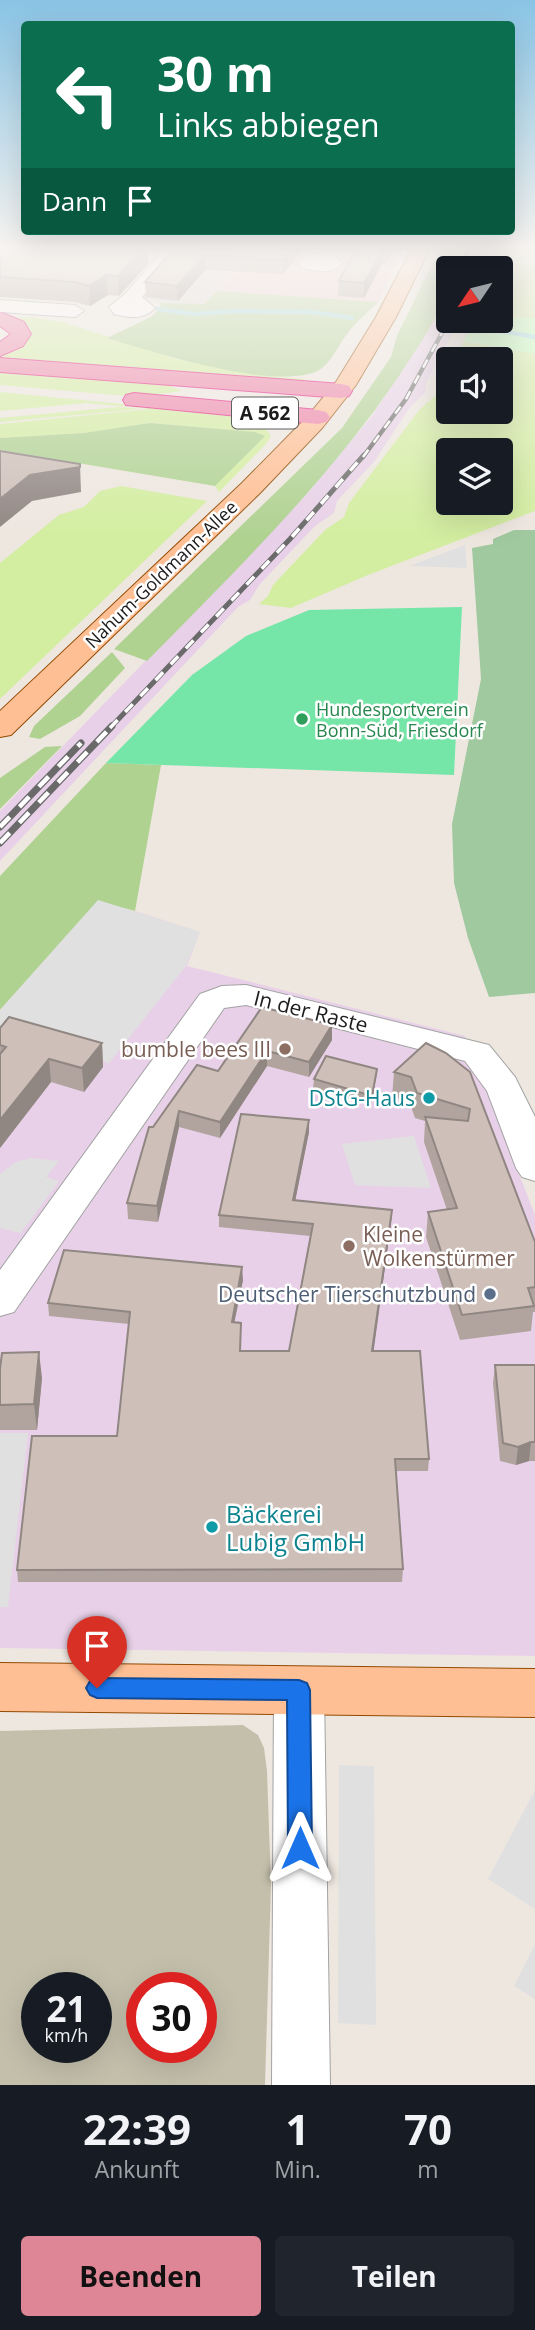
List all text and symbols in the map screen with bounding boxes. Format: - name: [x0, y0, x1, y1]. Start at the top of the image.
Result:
- text: 30 m: [157, 40, 274, 106]
- icon: left: [42, 49, 133, 140]
- text: Links abbiegen: [157, 103, 380, 146]
- icon: arrive: [121, 182, 159, 220]
- text: Dann: [42, 183, 107, 219]
- north arrow: [436, 256, 513, 332]
- map controls: [436, 256, 513, 515]
- button: sound: [436, 347, 513, 424]
- road number: A 562: [232, 398, 298, 428]
- button: layers: [436, 438, 513, 515]
- street label: Nahum-Goldmann-Allee: [80, 495, 242, 653]
- place label: Hundesportverein Bonn-Süd, Friesdorf: [316, 697, 484, 742]
- marker: Hundesportverein Bonn-Süd, Friesdorf: [294, 711, 310, 727]
- street label: In der Raste: [251, 983, 371, 1039]
- place label: bumble bees III: [121, 1035, 271, 1063]
- marker: bumble bees III: [277, 1041, 293, 1057]
- place label: DStG-Haus: [309, 1084, 415, 1112]
- marker: DStG-Haus: [421, 1090, 437, 1106]
- place label: Kleine Wolkenstürmer: [363, 1220, 515, 1272]
- marker: Kleine Wolkenstürmer: [341, 1238, 357, 1254]
- place label: Deutscher Tierschutzbund: [218, 1280, 476, 1308]
- marker: Deutscher Tierschutzbund: [482, 1286, 498, 1302]
- place label: Bäckerei Lubig GmbH: [226, 1497, 365, 1558]
- marker: Bäckerei Lubig GmbH: [204, 1519, 220, 1535]
- pin: [67, 1616, 127, 1688]
- icon: arrive: [78, 1627, 116, 1665]
- position arrow: [263, 1811, 337, 1885]
- speed limit sign: 30: [126, 1972, 217, 2063]
- text: 21: [46, 1985, 87, 2032]
- text: km/h: [45, 2023, 88, 2047]
- text: 22:39: [83, 2100, 191, 2157]
- text: 1: [285, 2100, 310, 2157]
- text: 70: [404, 2100, 452, 2157]
- text: Ankunft: [95, 2153, 180, 2185]
- text: Min.: [274, 2153, 321, 2185]
- text: m: [417, 2153, 439, 2185]
- button: Beenden: [21, 2236, 261, 2316]
- button: Teilen: [275, 2236, 514, 2316]

